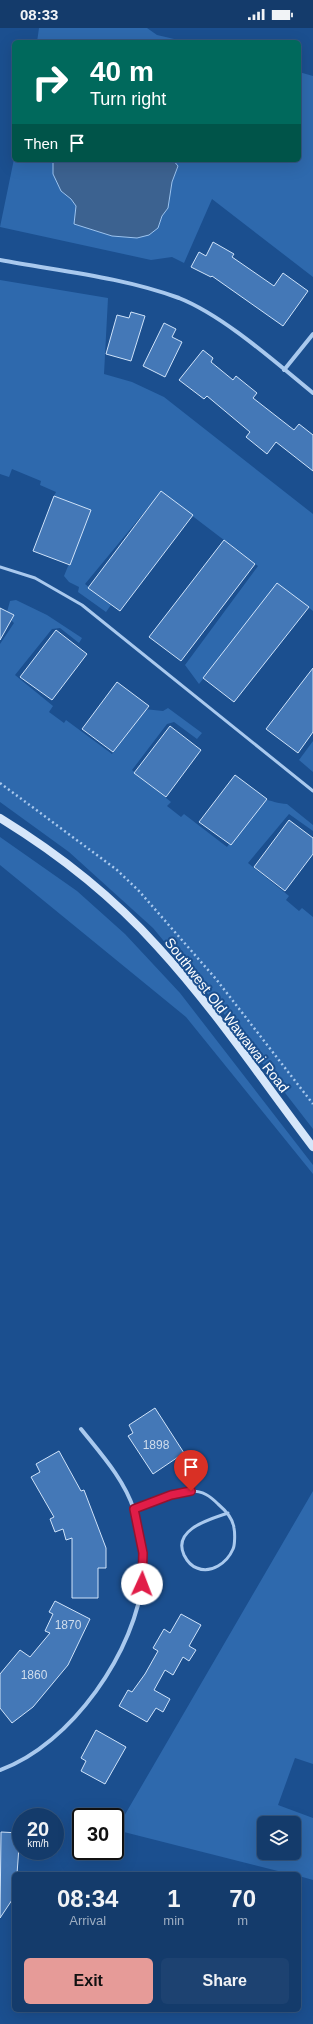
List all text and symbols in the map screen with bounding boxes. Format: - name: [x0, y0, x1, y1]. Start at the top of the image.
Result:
- text: 08:33: [20, 6, 58, 23]
- icon: right: [24, 56, 76, 108]
- text: 40 m: [90, 56, 154, 87]
- text: Turn right: [90, 89, 166, 109]
- icon: arrive: [66, 132, 88, 154]
- text: Then: [24, 135, 58, 152]
- street label: Southwest Old Wawawai Road: [162, 935, 292, 1095]
- house number: 1898: [143, 1438, 170, 1452]
- pin: [174, 1450, 208, 1491]
- icon: arrive: [180, 1456, 202, 1478]
- position arrow: [121, 1563, 163, 1605]
- house number: 1870: [55, 1618, 82, 1632]
- house number: 1860: [21, 1668, 48, 1682]
- speed limit sign: 30: [72, 1808, 124, 1860]
- map controls: [257, 1816, 301, 1860]
- button: layers: [257, 1816, 301, 1860]
- text: 20: [27, 1818, 49, 1840]
- text: km/h: [27, 1838, 49, 1849]
- text: 08:34: [57, 1885, 118, 1912]
- text: 1: [167, 1885, 181, 1912]
- text: 70: [229, 1885, 256, 1912]
- text: Arrival: [69, 1913, 106, 1928]
- text: min: [163, 1913, 184, 1928]
- text: m: [237, 1913, 248, 1928]
- button: Exit: [24, 1958, 153, 2004]
- button: Share: [161, 1958, 289, 2004]

